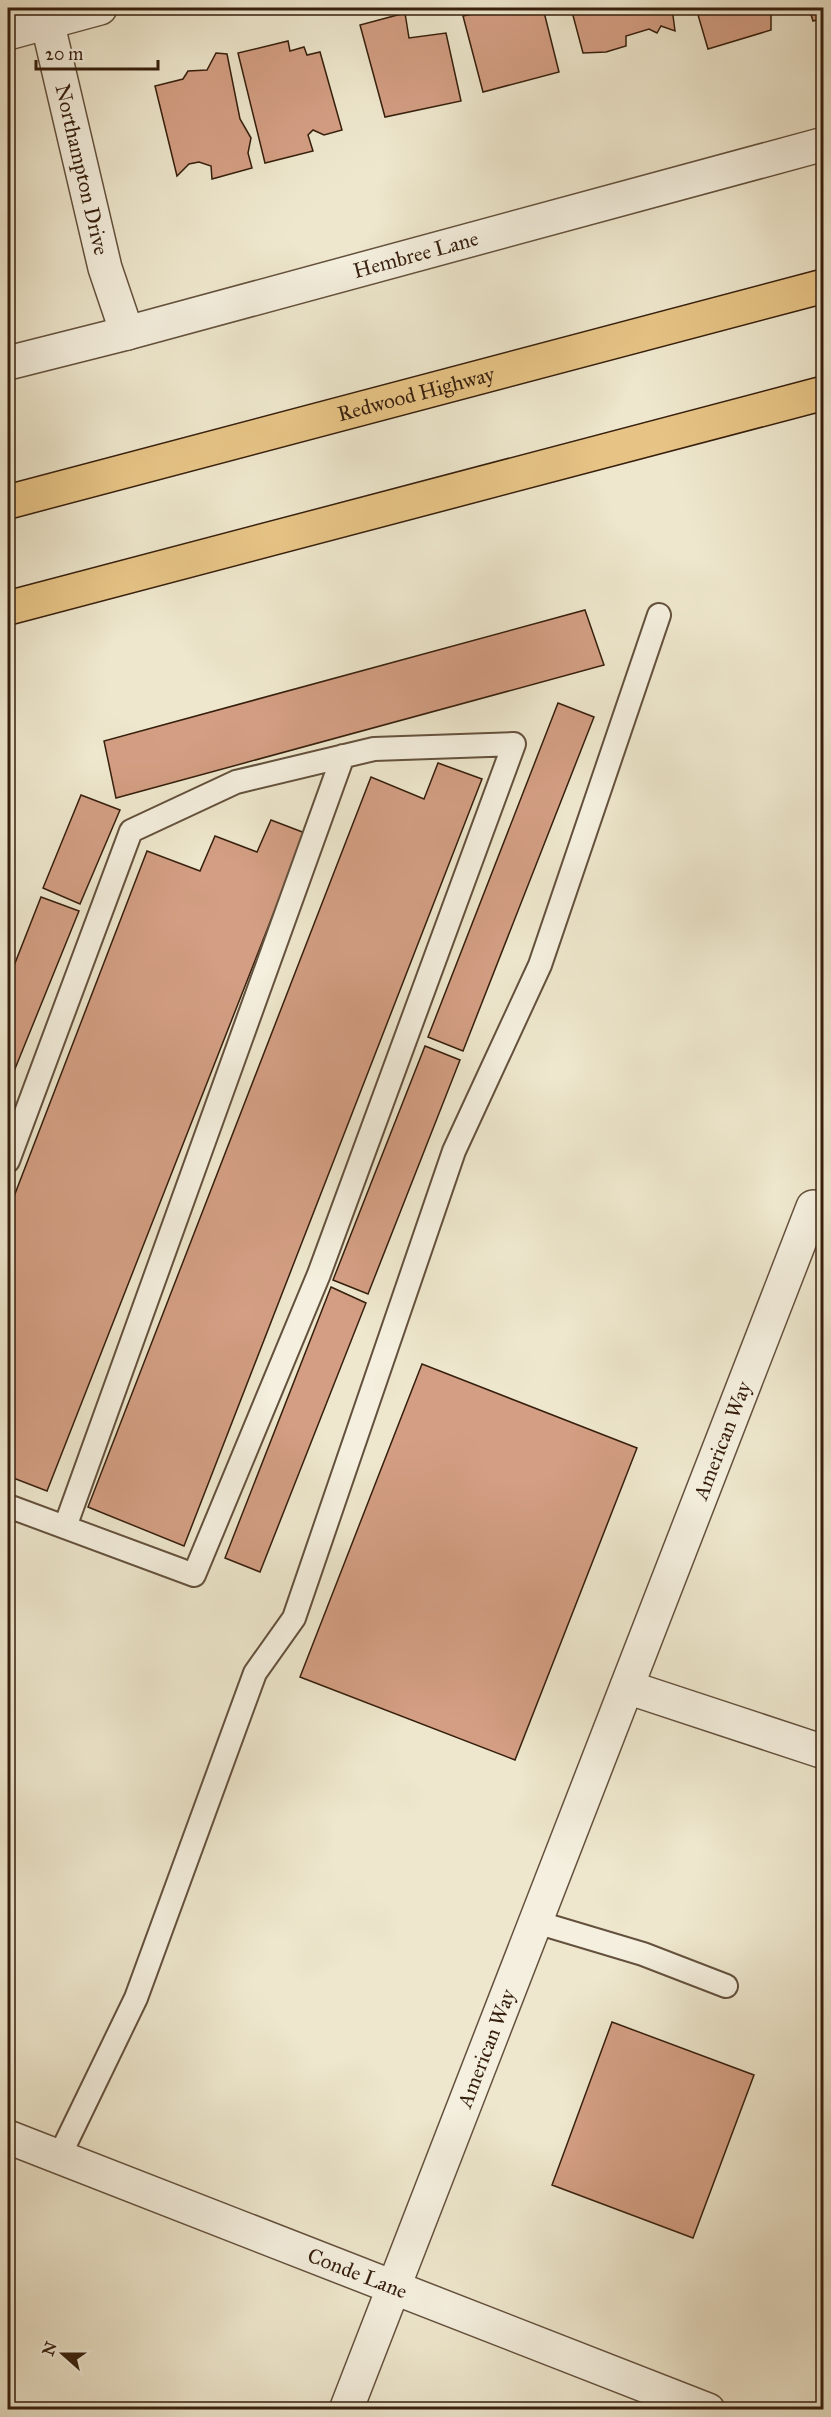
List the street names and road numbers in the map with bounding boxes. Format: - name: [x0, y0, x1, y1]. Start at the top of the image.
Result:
- street label: Northampton Drive: [49, 82, 115, 258]
- street label: Hembree Lane: [350, 225, 482, 284]
- street label: Redwood Highway: [335, 360, 498, 427]
- street label: American Way: [687, 1376, 758, 1504]
- street label: American Way: [451, 1984, 522, 2112]
- street label: Conde Lane: [304, 2242, 411, 2304]

